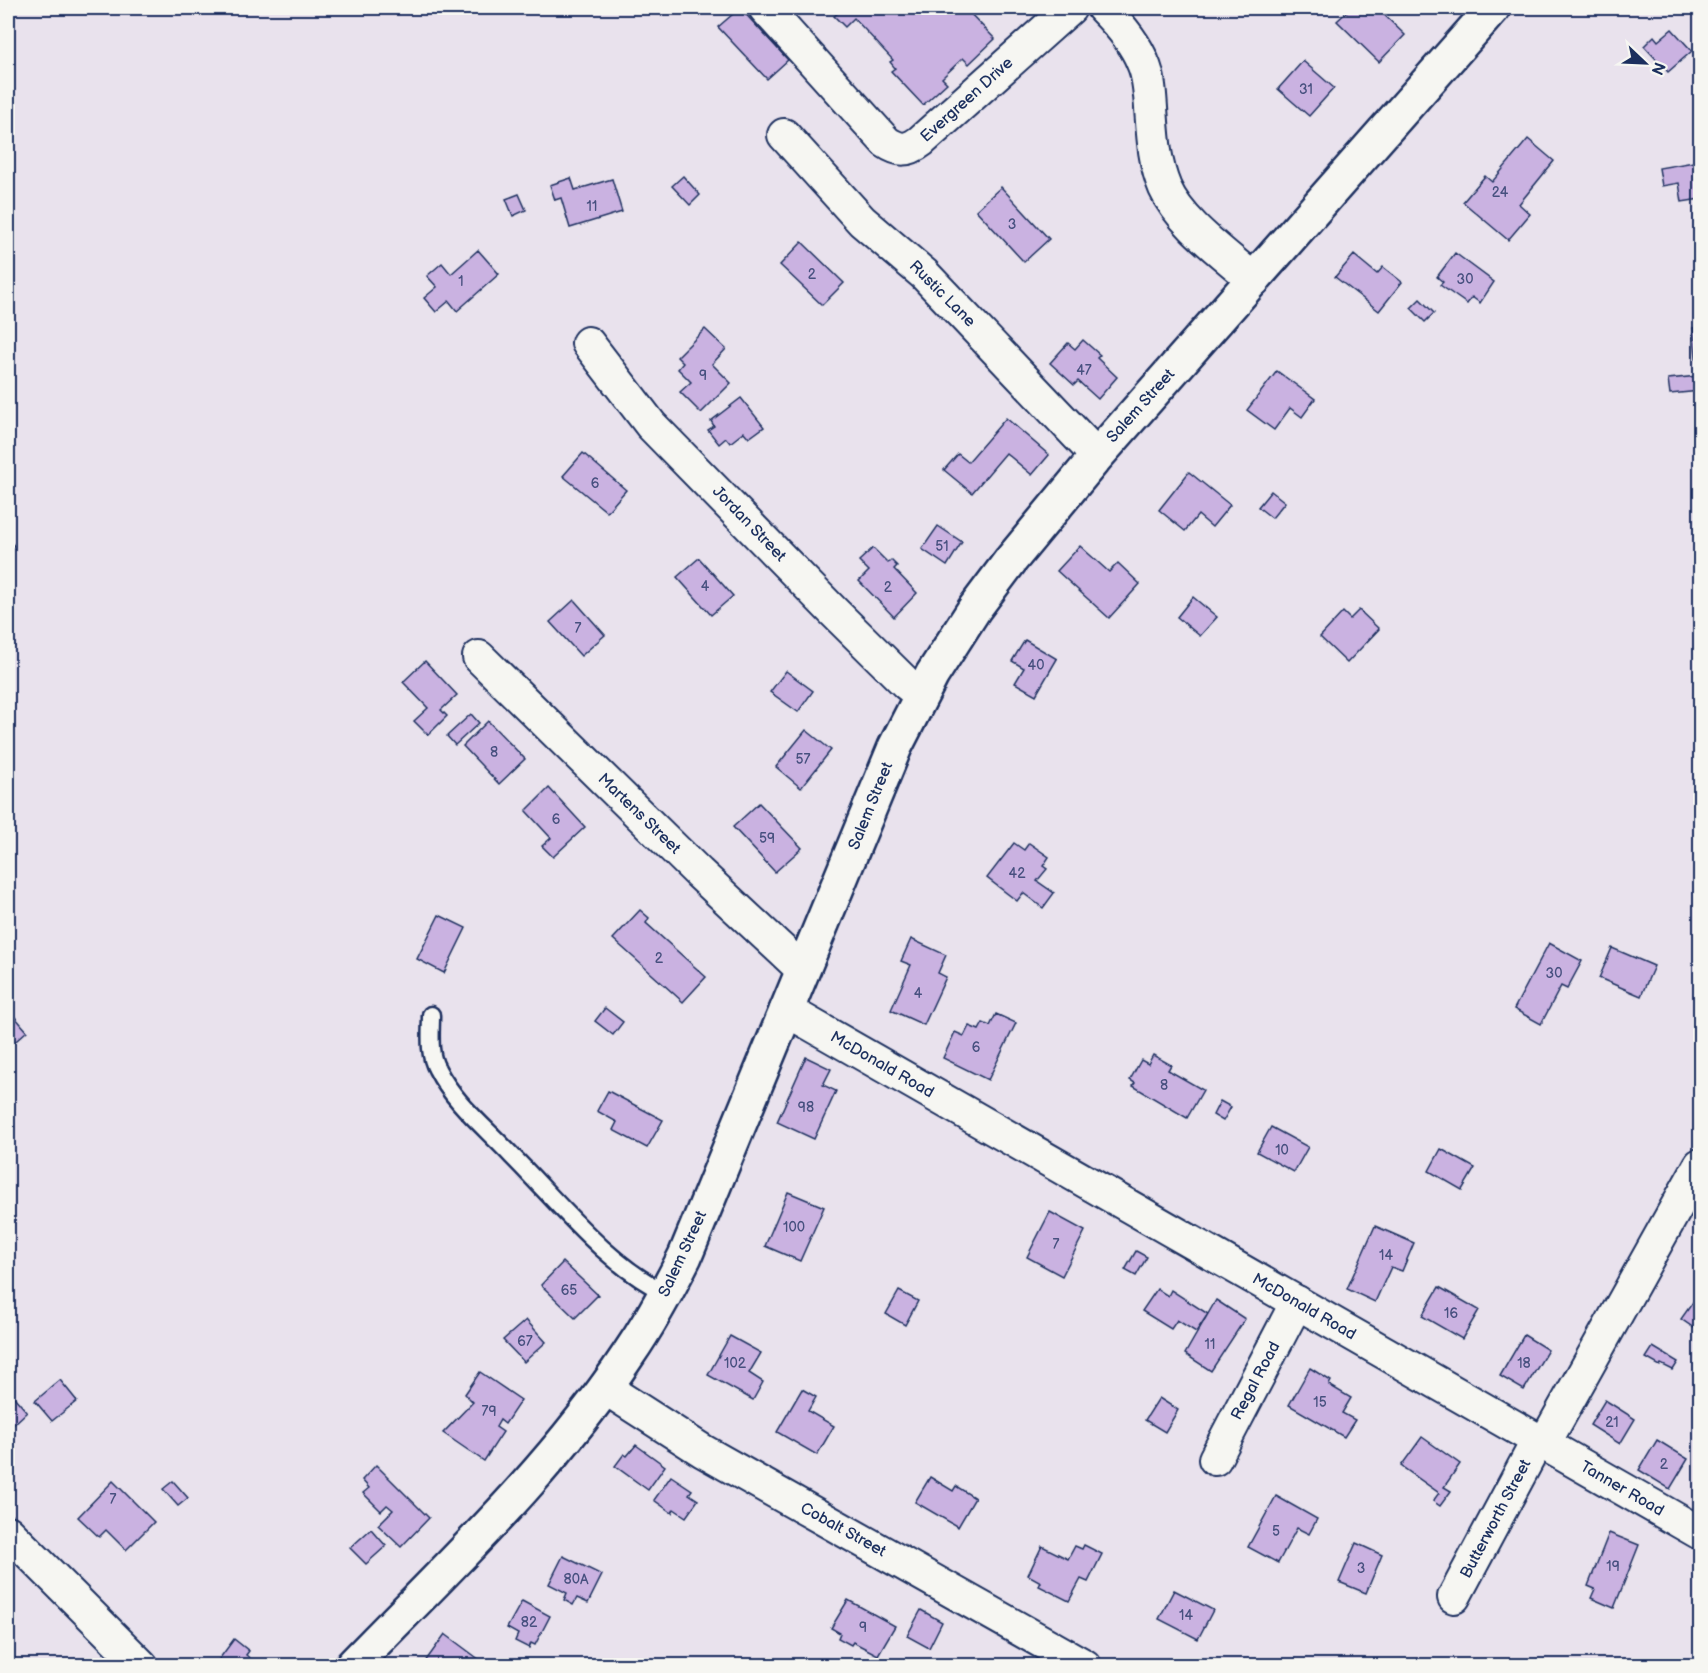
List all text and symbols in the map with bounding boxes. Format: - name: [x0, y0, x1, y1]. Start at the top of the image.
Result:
- north arrow: [1615, 33, 1675, 93]
- street label: Evergreen Drive: [917, 53, 1017, 146]
- text: N: [1646, 59, 1669, 78]
- house number: 31: [1299, 81, 1313, 98]
- house number: 24: [1492, 184, 1509, 201]
- house number: 11: [587, 198, 597, 215]
- house number: 3: [1008, 216, 1016, 233]
- street label: Rustic Lane: [905, 257, 979, 331]
- house number: 2: [808, 266, 817, 283]
- house number: 30: [1457, 271, 1473, 288]
- house number: 1: [458, 273, 464, 290]
- house number: 47: [1076, 362, 1092, 379]
- street label: Salem Street: [1103, 365, 1179, 447]
- house number: 9: [699, 367, 707, 384]
- house number: 6: [591, 475, 600, 492]
- street label: Jordan Street: [708, 482, 790, 566]
- house number: 51: [935, 538, 949, 555]
- house number: 4: [701, 578, 710, 595]
- house number: 2: [884, 579, 893, 596]
- house number: 7: [575, 620, 582, 637]
- house number: 40: [1028, 657, 1044, 674]
- house number: 8: [490, 744, 498, 761]
- house number: 57: [796, 751, 811, 768]
- street label: Salem Street: [845, 759, 897, 853]
- street label: Martens Street: [594, 770, 684, 858]
- house number: 6: [552, 811, 561, 828]
- house number: 59: [759, 830, 775, 847]
- house number: 42: [1009, 865, 1026, 882]
- house number: 2: [655, 950, 664, 967]
- house number: 30: [1546, 965, 1562, 982]
- house number: 4: [914, 985, 923, 1002]
- street label: McDonald Road: [827, 1028, 937, 1102]
- house number: 6: [972, 1039, 981, 1056]
- house number: 8: [1160, 1077, 1168, 1094]
- house number: 98: [798, 1099, 814, 1116]
- house number: 10: [1275, 1142, 1289, 1159]
- street label: Salem Street: [655, 1208, 711, 1300]
- house number: 100: [783, 1219, 805, 1236]
- house number: 7: [1053, 1236, 1060, 1253]
- house number: 14: [1379, 1247, 1393, 1264]
- street label: McDonald Road: [1249, 1270, 1359, 1344]
- house number: 65: [561, 1282, 577, 1299]
- house number: 16: [1444, 1305, 1458, 1322]
- house number: 67: [517, 1333, 533, 1350]
- house number: 11: [1205, 1336, 1215, 1353]
- street label: Regal Road: [1227, 1339, 1285, 1423]
- house number: 102: [724, 1355, 747, 1372]
- house number: 18: [1517, 1355, 1531, 1372]
- house number: 15: [1313, 1394, 1327, 1411]
- house number: 79: [482, 1403, 496, 1420]
- house number: 21: [1605, 1414, 1619, 1431]
- street label: Butterworth Street: [1457, 1456, 1535, 1582]
- house number: 2: [1660, 1456, 1669, 1473]
- street label: Tanner Road: [1577, 1457, 1667, 1521]
- house number: 7: [110, 1491, 117, 1508]
- street label: Cobalt Street: [797, 1499, 889, 1561]
- house number: 5: [1272, 1523, 1280, 1540]
- house number: 19: [1606, 1558, 1620, 1575]
- house number: 3: [1357, 1560, 1365, 1577]
- house number: 80A: [564, 1571, 589, 1588]
- house number: 14: [1179, 1607, 1193, 1624]
- house number: 82: [521, 1614, 538, 1631]
- house number: 9: [859, 1619, 867, 1636]

